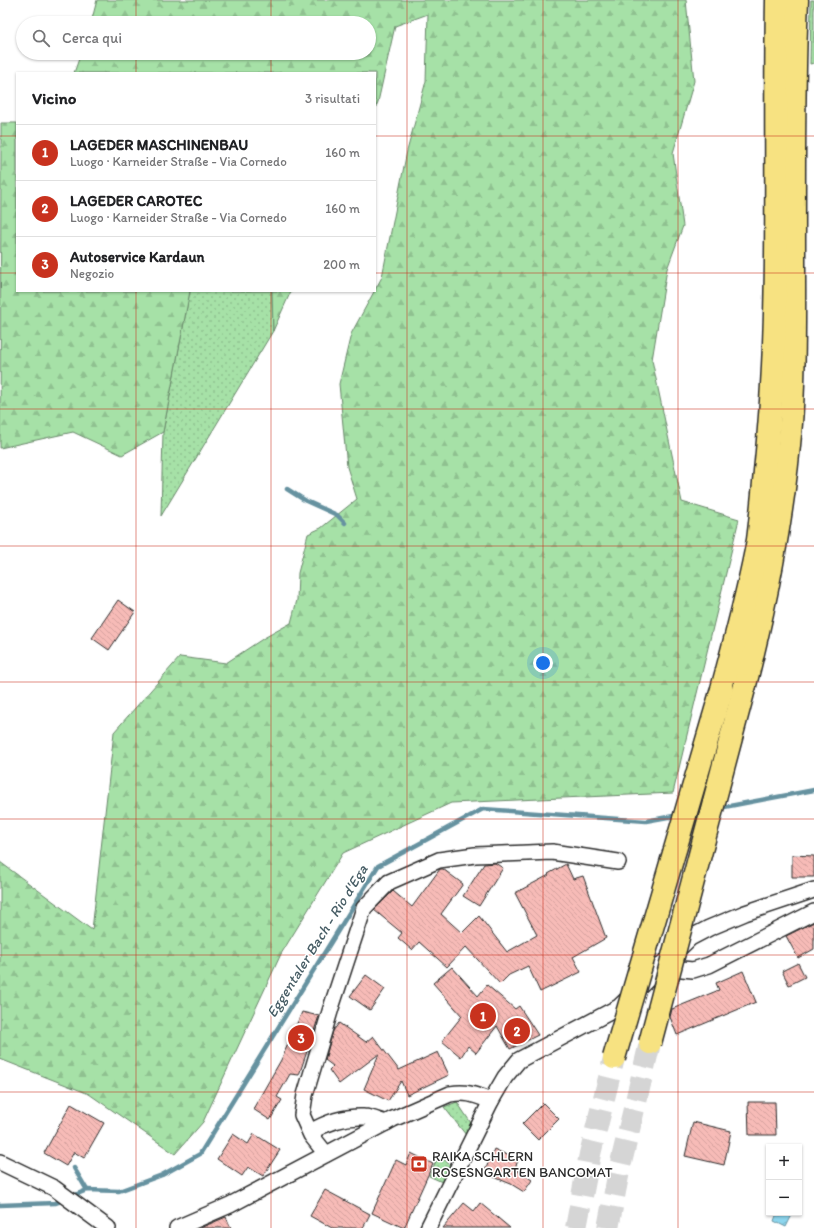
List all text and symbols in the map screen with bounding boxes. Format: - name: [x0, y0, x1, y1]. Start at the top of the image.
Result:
- search box: [16, 16, 376, 60]
- icon: search: [30, 27, 52, 49]
- text: Cerca qui: [62, 29, 122, 47]
- text: Vicino: [32, 88, 76, 108]
- text: 3 risultati: [305, 91, 360, 106]
- text: LAGEDER MASCHINENBAU: [70, 136, 248, 154]
- text: 1: [42, 145, 48, 160]
- text: 160 m: [325, 145, 360, 160]
- text: Luogo · Karneider Straße - Via Cornedo: [70, 154, 287, 169]
- text: LAGEDER CAROTEC: [70, 192, 202, 210]
- text: 2: [42, 201, 48, 216]
- text: 160 m: [325, 201, 360, 216]
- text: Luogo · Karneider Straße - Via Cornedo: [70, 210, 287, 225]
- text: Autoservice Kardaun: [70, 248, 205, 266]
- text: 3: [41, 257, 49, 272]
- text: 200 m: [323, 257, 360, 272]
- text: Negozio: [70, 266, 114, 281]
- your location: [533, 653, 553, 673]
- water label: Eggentaler Bach - Rio d'Ega: [263, 861, 372, 1021]
- pin: 1: [470, 1001, 496, 1031]
- pin: 2: [504, 1016, 530, 1046]
- pin: 3: [288, 1023, 314, 1053]
- map controls: [766, 1144, 802, 1216]
- button: +: [766, 1144, 802, 1180]
- place label: RAIKA SCHLERN ROSESNGARTEN BANCOMAT: [432, 1148, 613, 1181]
- bank icon: RAIKA SCHLERN ROSESNGARTEN BANCOMAT: [409, 1154, 429, 1174]
- button: −: [766, 1180, 802, 1216]

